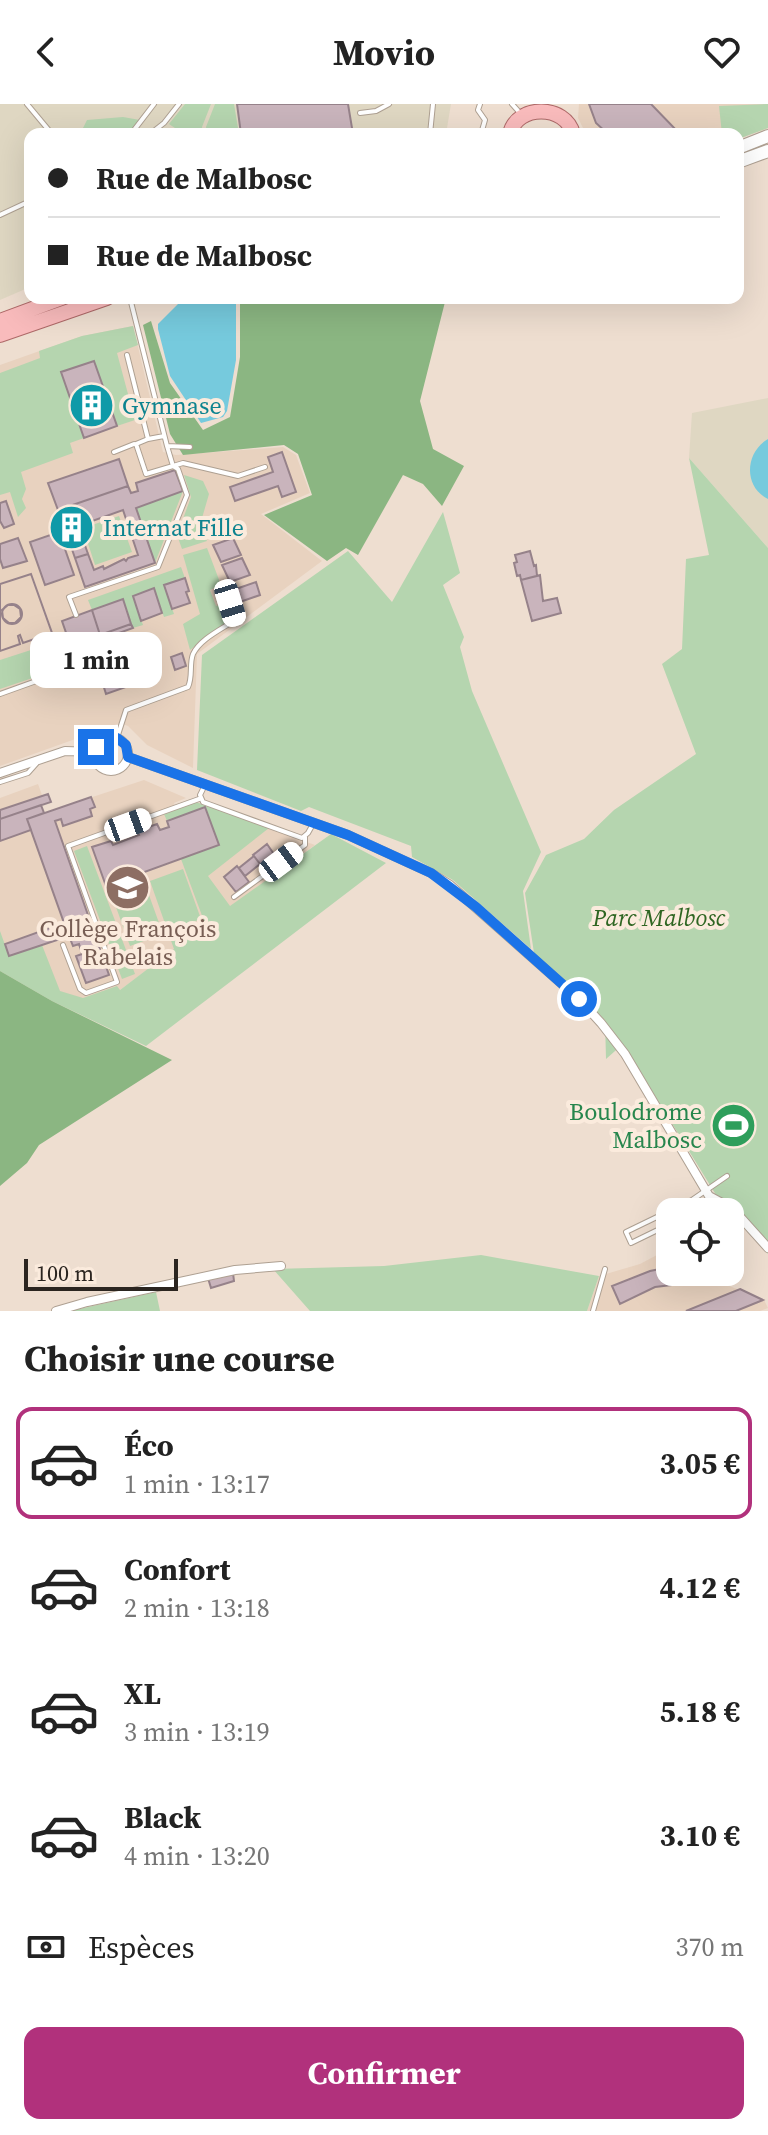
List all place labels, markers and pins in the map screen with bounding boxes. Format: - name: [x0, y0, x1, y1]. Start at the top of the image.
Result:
- building icon: Gymnase: [67, 382, 115, 430]
- place label: Gymnase: [122, 389, 222, 422]
- building icon: Internat Fille: [48, 504, 96, 552]
- place label: Internat Fille: [103, 511, 244, 544]
- school or university icon: Collège François Rabelais: [104, 863, 152, 911]
- place label: Collège François Rabelais: [39, 912, 217, 973]
- place label: Boulodrome Malbosc: [569, 1095, 702, 1156]
- sports icon: Boulodrome Malbosc: [709, 1102, 757, 1150]

